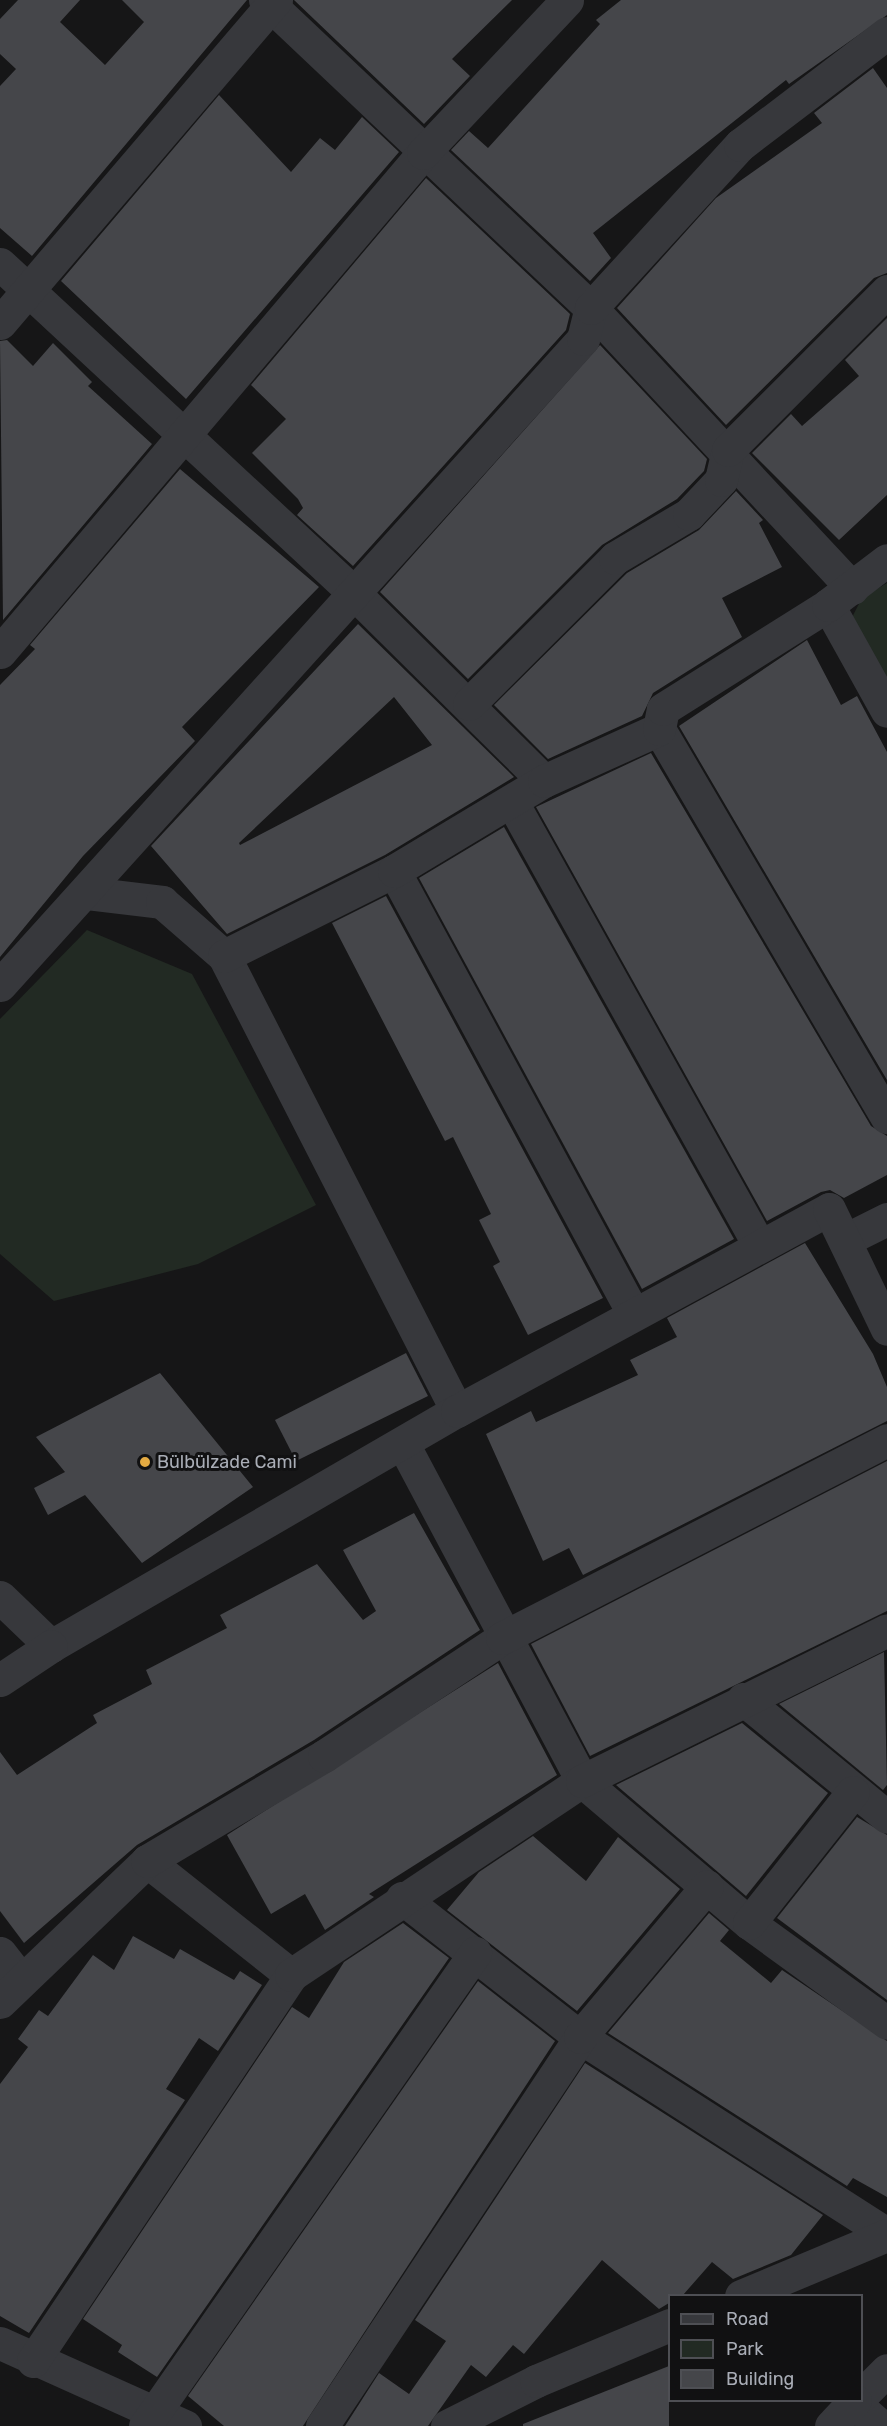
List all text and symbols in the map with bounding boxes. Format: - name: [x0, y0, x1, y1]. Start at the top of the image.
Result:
- place label: Bülbülzade Cami: [157, 1451, 297, 1473]
- marker: Bülbülzade Cami: [138, 1455, 152, 1469]
- legend: [668, 2294, 863, 2402]
- text: Road: [726, 2308, 769, 2330]
- text: Park: [726, 2338, 763, 2360]
- text: Building: [726, 2368, 794, 2390]

